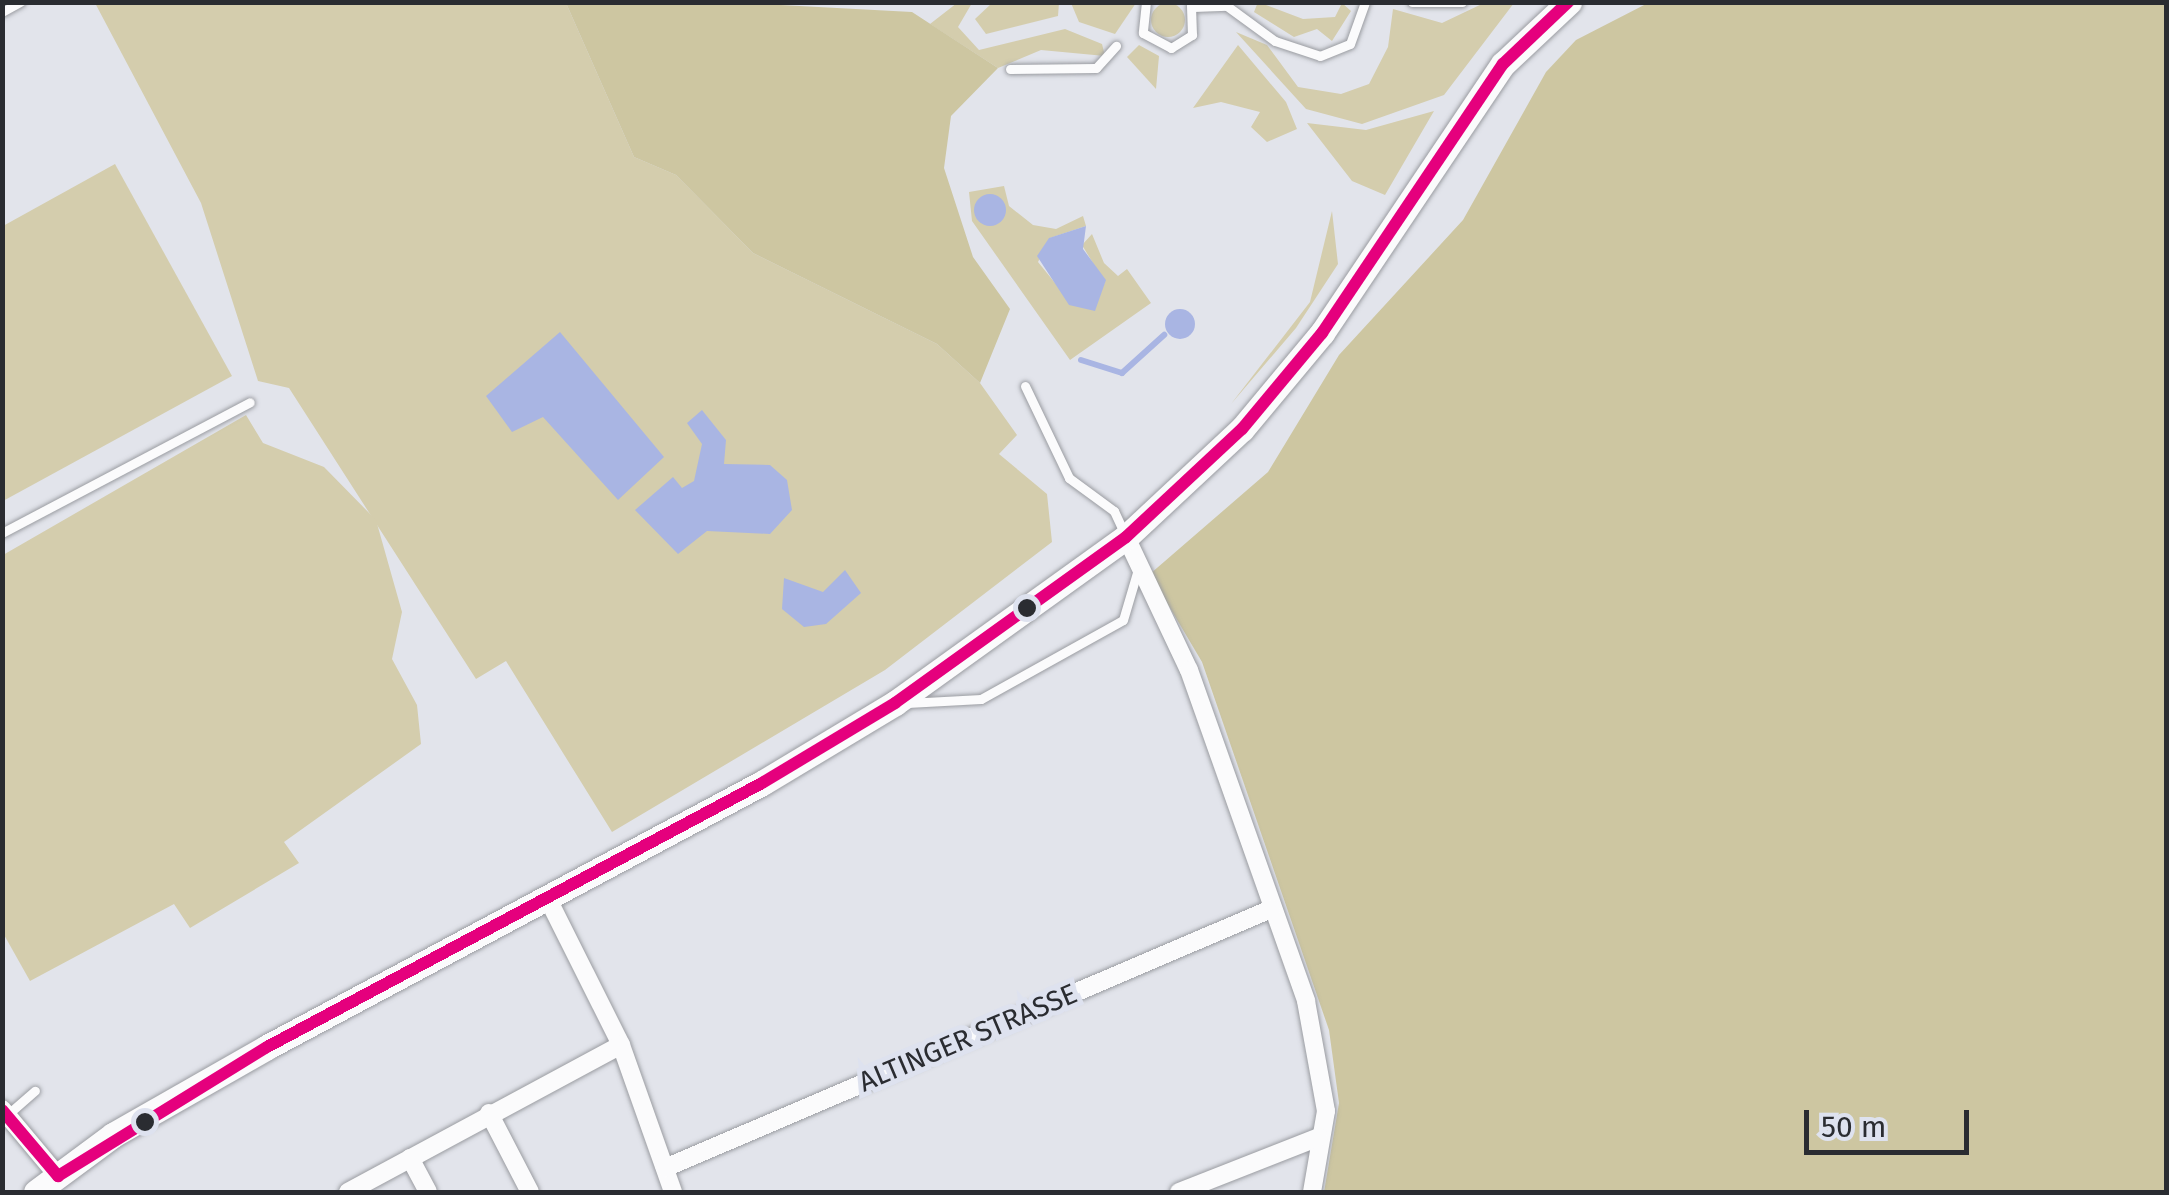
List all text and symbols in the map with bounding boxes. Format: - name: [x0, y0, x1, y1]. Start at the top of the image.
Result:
- unlabelled marker: [1017, 598, 1037, 618]
- street label: ALTINGER STRASSE: [854, 977, 1082, 1099]
- scale bar: [1809, 1090, 1974, 1152]
- text: 50 m: [1821, 1109, 1886, 1145]
- unlabelled marker: [135, 1112, 155, 1132]

